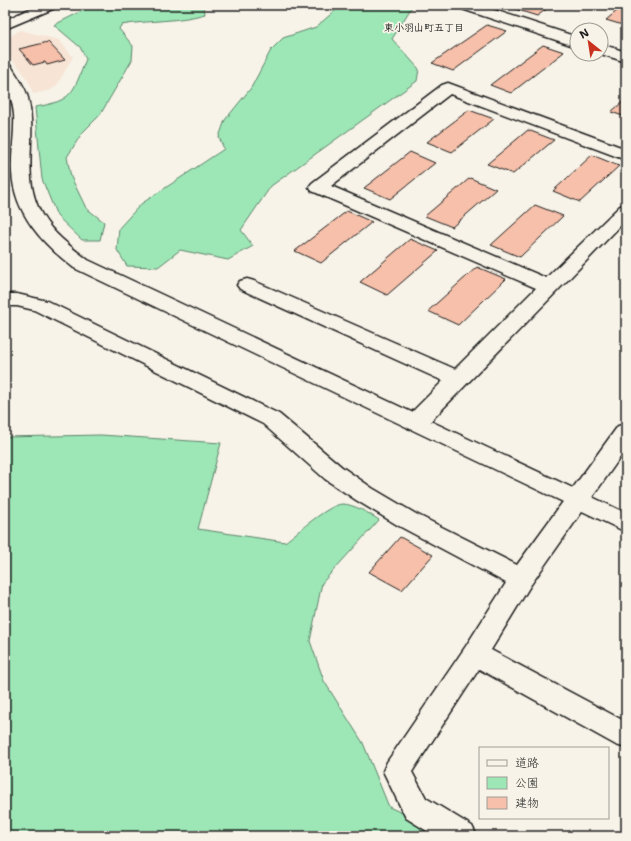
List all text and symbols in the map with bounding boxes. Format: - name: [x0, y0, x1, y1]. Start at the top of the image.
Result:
- district label: 東小羽山町五丁目: [384, 21, 464, 34]
- north arrow: [569, 22, 609, 62]
- text: N: [577, 25, 592, 42]
- legend: [479, 747, 609, 819]
- text: 道路: [515, 755, 539, 771]
- text: 公園: [515, 775, 539, 791]
- text: 建物: [515, 795, 539, 811]

